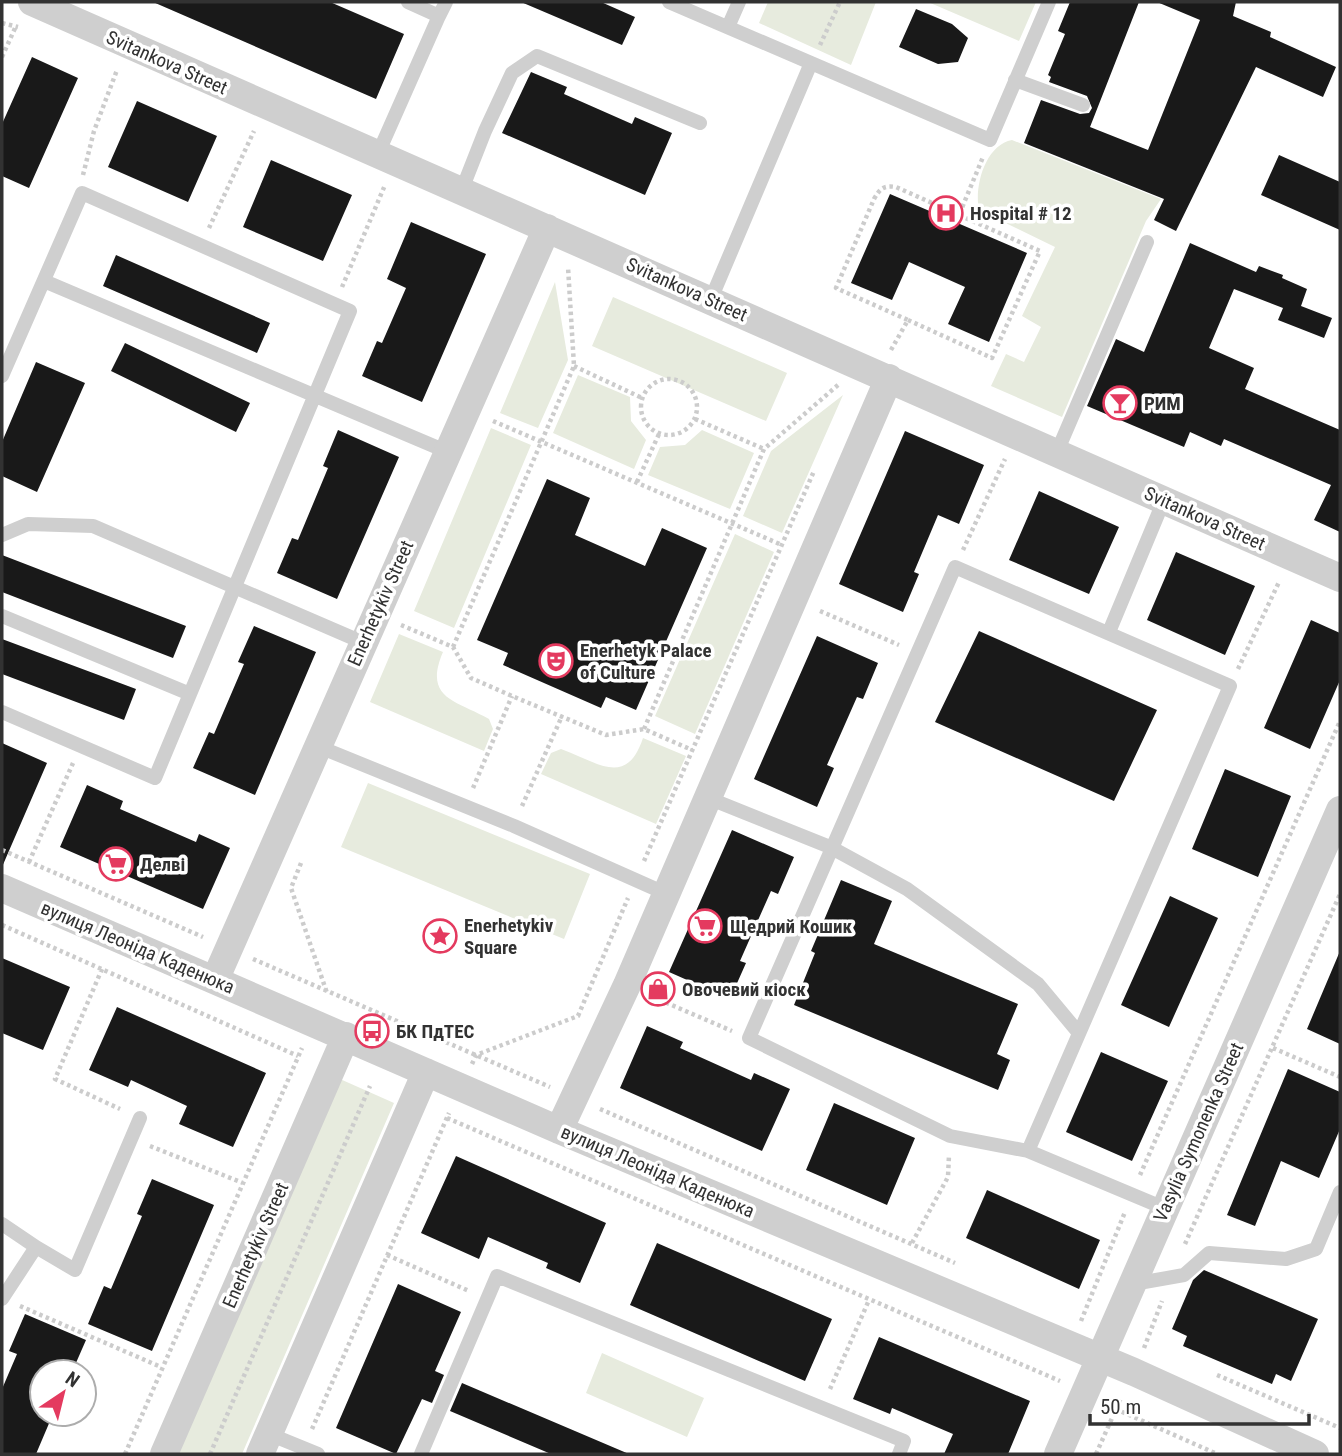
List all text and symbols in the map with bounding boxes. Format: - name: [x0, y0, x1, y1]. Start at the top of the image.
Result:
- street label: Svitankova Street: [103, 25, 231, 99]
- hospital icon: Hospital # 12: [927, 194, 965, 232]
- place label: Hospital # 12: [970, 202, 1072, 225]
- street label: Svitankova Street: [623, 252, 751, 326]
- bar icon: РИМ: [1101, 384, 1139, 422]
- place label: РИМ: [1144, 392, 1181, 415]
- street label: Svitankova Street: [1141, 481, 1269, 555]
- street label: Enerhetykiv Street: [343, 537, 418, 670]
- place label: Enerhetyk Palace of Culture: [580, 639, 711, 684]
- theatre icon: Enerhetyk Palace of Culture: [537, 642, 575, 680]
- supermarket icon: Делві: [97, 845, 135, 883]
- place label: Делві: [140, 853, 185, 876]
- street label: вулиця Леоніда Каденюка: [38, 896, 238, 999]
- supermarket icon: Щедрий Кошик: [686, 907, 724, 945]
- place label: Enerhetykiv Square: [464, 914, 554, 959]
- place label: Щедрий Кошик: [730, 915, 853, 938]
- place icon: Enerhetykiv Square: [421, 917, 459, 955]
- shop icon: Овочевий кіоск: [639, 970, 677, 1008]
- place label: Овочевий кіоск: [682, 978, 806, 1001]
- bus stop icon: БК ПдТЕC: [353, 1012, 391, 1050]
- place label: БК ПдТЕC: [396, 1020, 475, 1043]
- street label: Vasylia Symonenka Street: [1149, 1039, 1248, 1225]
- street label: вулиця Леоніда Каденюка: [558, 1120, 758, 1223]
- street label: Enerhetykiv Street: [218, 1179, 293, 1312]
- north arrow: [28, 1358, 98, 1428]
- text: N: [61, 1367, 84, 1392]
- scale bar: [1090, 1382, 1309, 1426]
- text: 50 m: [1100, 1395, 1141, 1419]

